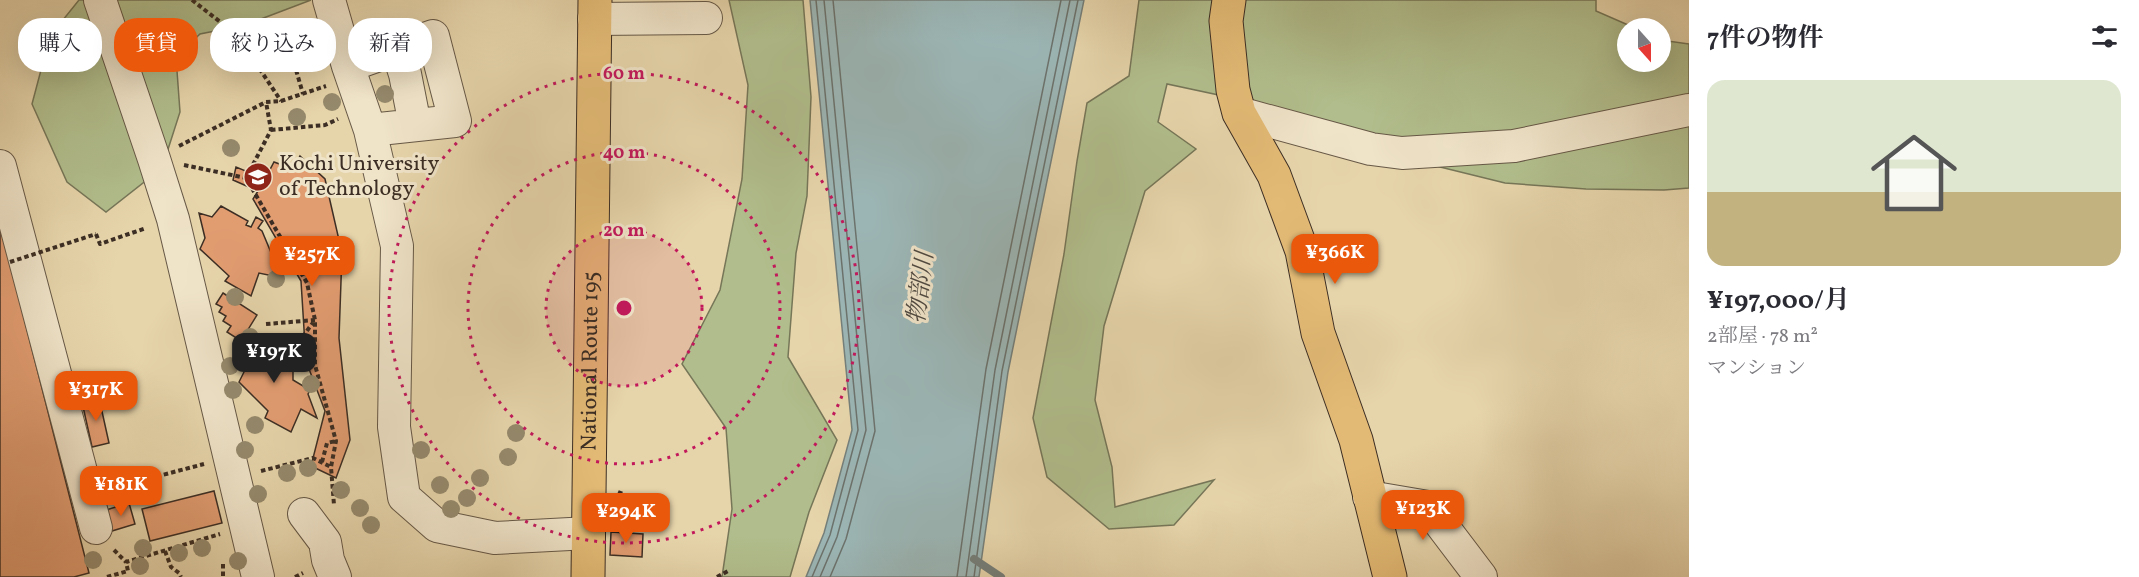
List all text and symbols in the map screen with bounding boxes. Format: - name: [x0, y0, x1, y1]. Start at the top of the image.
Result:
- chip: 購入: [18, 18, 102, 72]
- chip: 賃貸: [114, 18, 198, 72]
- chip: 絞り込み: [210, 18, 336, 72]
- chip: 新着: [348, 18, 432, 72]
- north arrow: [1617, 18, 1671, 72]
- map controls: [1617, 18, 1671, 72]
- icon: filters: [2088, 20, 2121, 53]
- text: 7件の物件: [1707, 21, 1823, 57]
- text: 60 m: [603, 62, 645, 87]
- icon: home: [1860, 119, 1968, 227]
- text: 40 m: [603, 141, 645, 166]
- place label: Kochi University of Technology: [279, 149, 440, 205]
- school or university icon: Kochi University of Technology: [242, 161, 274, 193]
- text: 20 m: [603, 219, 645, 244]
- pin: ¥366K: [1293, 234, 1377, 285]
- pin: ¥257K: [270, 236, 354, 287]
- text: ¥366K: [1305, 239, 1365, 267]
- text: ¥257K: [284, 241, 340, 269]
- water label: 物部川: [901, 247, 944, 326]
- street label: National Route 195: [574, 271, 607, 451]
- text: ¥197,000/月: [1707, 283, 1850, 319]
- centre of rings: [614, 298, 634, 318]
- text: 2部屋 · 78 m²: [1707, 323, 1818, 351]
- pin: ¥197K: [232, 333, 316, 384]
- text: ¥197K: [246, 338, 302, 366]
- text: マンション: [1707, 355, 1806, 383]
- pin: ¥317K: [54, 371, 138, 422]
- text: ¥317K: [69, 376, 123, 404]
- pin: ¥181K: [79, 466, 163, 517]
- text: ¥181K: [94, 471, 148, 499]
- pin: ¥123K: [1381, 490, 1465, 541]
- pin: ¥294K: [584, 493, 668, 544]
- text: ¥123K: [1395, 495, 1451, 523]
- text: ¥294K: [596, 498, 656, 526]

